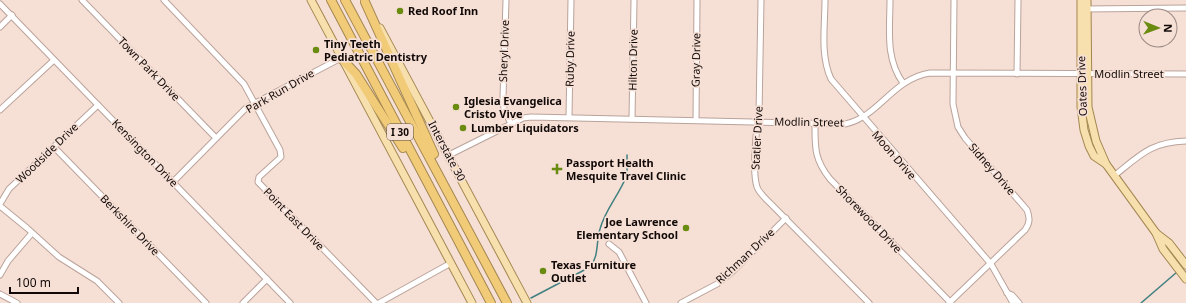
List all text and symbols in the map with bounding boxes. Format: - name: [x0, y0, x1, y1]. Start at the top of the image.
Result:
- place label: Red Roof Inn: [408, 3, 478, 18]
- marker: Red Roof Inn: [395, 6, 405, 16]
- north arrow: [1138, 8, 1178, 48]
- street label: Sheryl Drive: [495, 20, 512, 82]
- text: N: [1161, 24, 1176, 33]
- street label: Hilton Drive: [624, 29, 641, 91]
- street label: Ruby Drive: [562, 31, 577, 87]
- street label: Town Park Drive: [115, 33, 184, 104]
- street label: Gray Drive: [688, 33, 703, 87]
- place label: Tiny Teeth Pediatric Dentistry: [324, 36, 428, 64]
- marker: Tiny Teeth Pediatric Dentistry: [311, 45, 321, 55]
- street label: Oates Drive: [1073, 56, 1090, 116]
- street label: Park Run Drive: [243, 65, 317, 116]
- street label: Modlin Street: [1094, 66, 1164, 81]
- place label: Iglesia Evangelica Cristo Vive: [464, 93, 562, 121]
- marker: Iglesia Evangelica Cristo Vive: [451, 102, 461, 112]
- street label: Statler Drive: [747, 106, 766, 170]
- street label: Modlin Street: [774, 113, 844, 130]
- street label: Kensington Drive: [109, 115, 182, 190]
- street label: Interstate 30: [425, 118, 470, 184]
- street label: Woodside Drive: [12, 119, 81, 186]
- place label: Lumber Liquidators: [471, 120, 579, 135]
- marker: Lumber Liquidators: [458, 123, 468, 133]
- road number: I 30: [387, 124, 413, 140]
- street label: Moon Drive: [869, 127, 920, 182]
- street label: Sidney Drive: [966, 140, 1019, 198]
- place label: Passport Health Mesquite Travel Clinic: [566, 155, 686, 183]
- marker: Passport Health Mesquite Travel Clinic: [551, 163, 563, 175]
- street label: Shorewood Drive: [833, 182, 906, 256]
- street label: Point East Drive: [261, 184, 328, 253]
- street label: Berkshire Drive: [97, 191, 163, 258]
- place label: Joe Lawrence Elementary School: [576, 214, 678, 242]
- marker: Joe Lawrence Elementary School: [681, 223, 691, 233]
- street label: Richman Drive: [712, 225, 777, 287]
- place label: Texas Furniture Outlet: [551, 257, 636, 285]
- marker: Texas Furniture Outlet: [538, 266, 548, 276]
- scale bar: [10, 269, 78, 295]
- text: 100 m: [16, 274, 51, 291]

